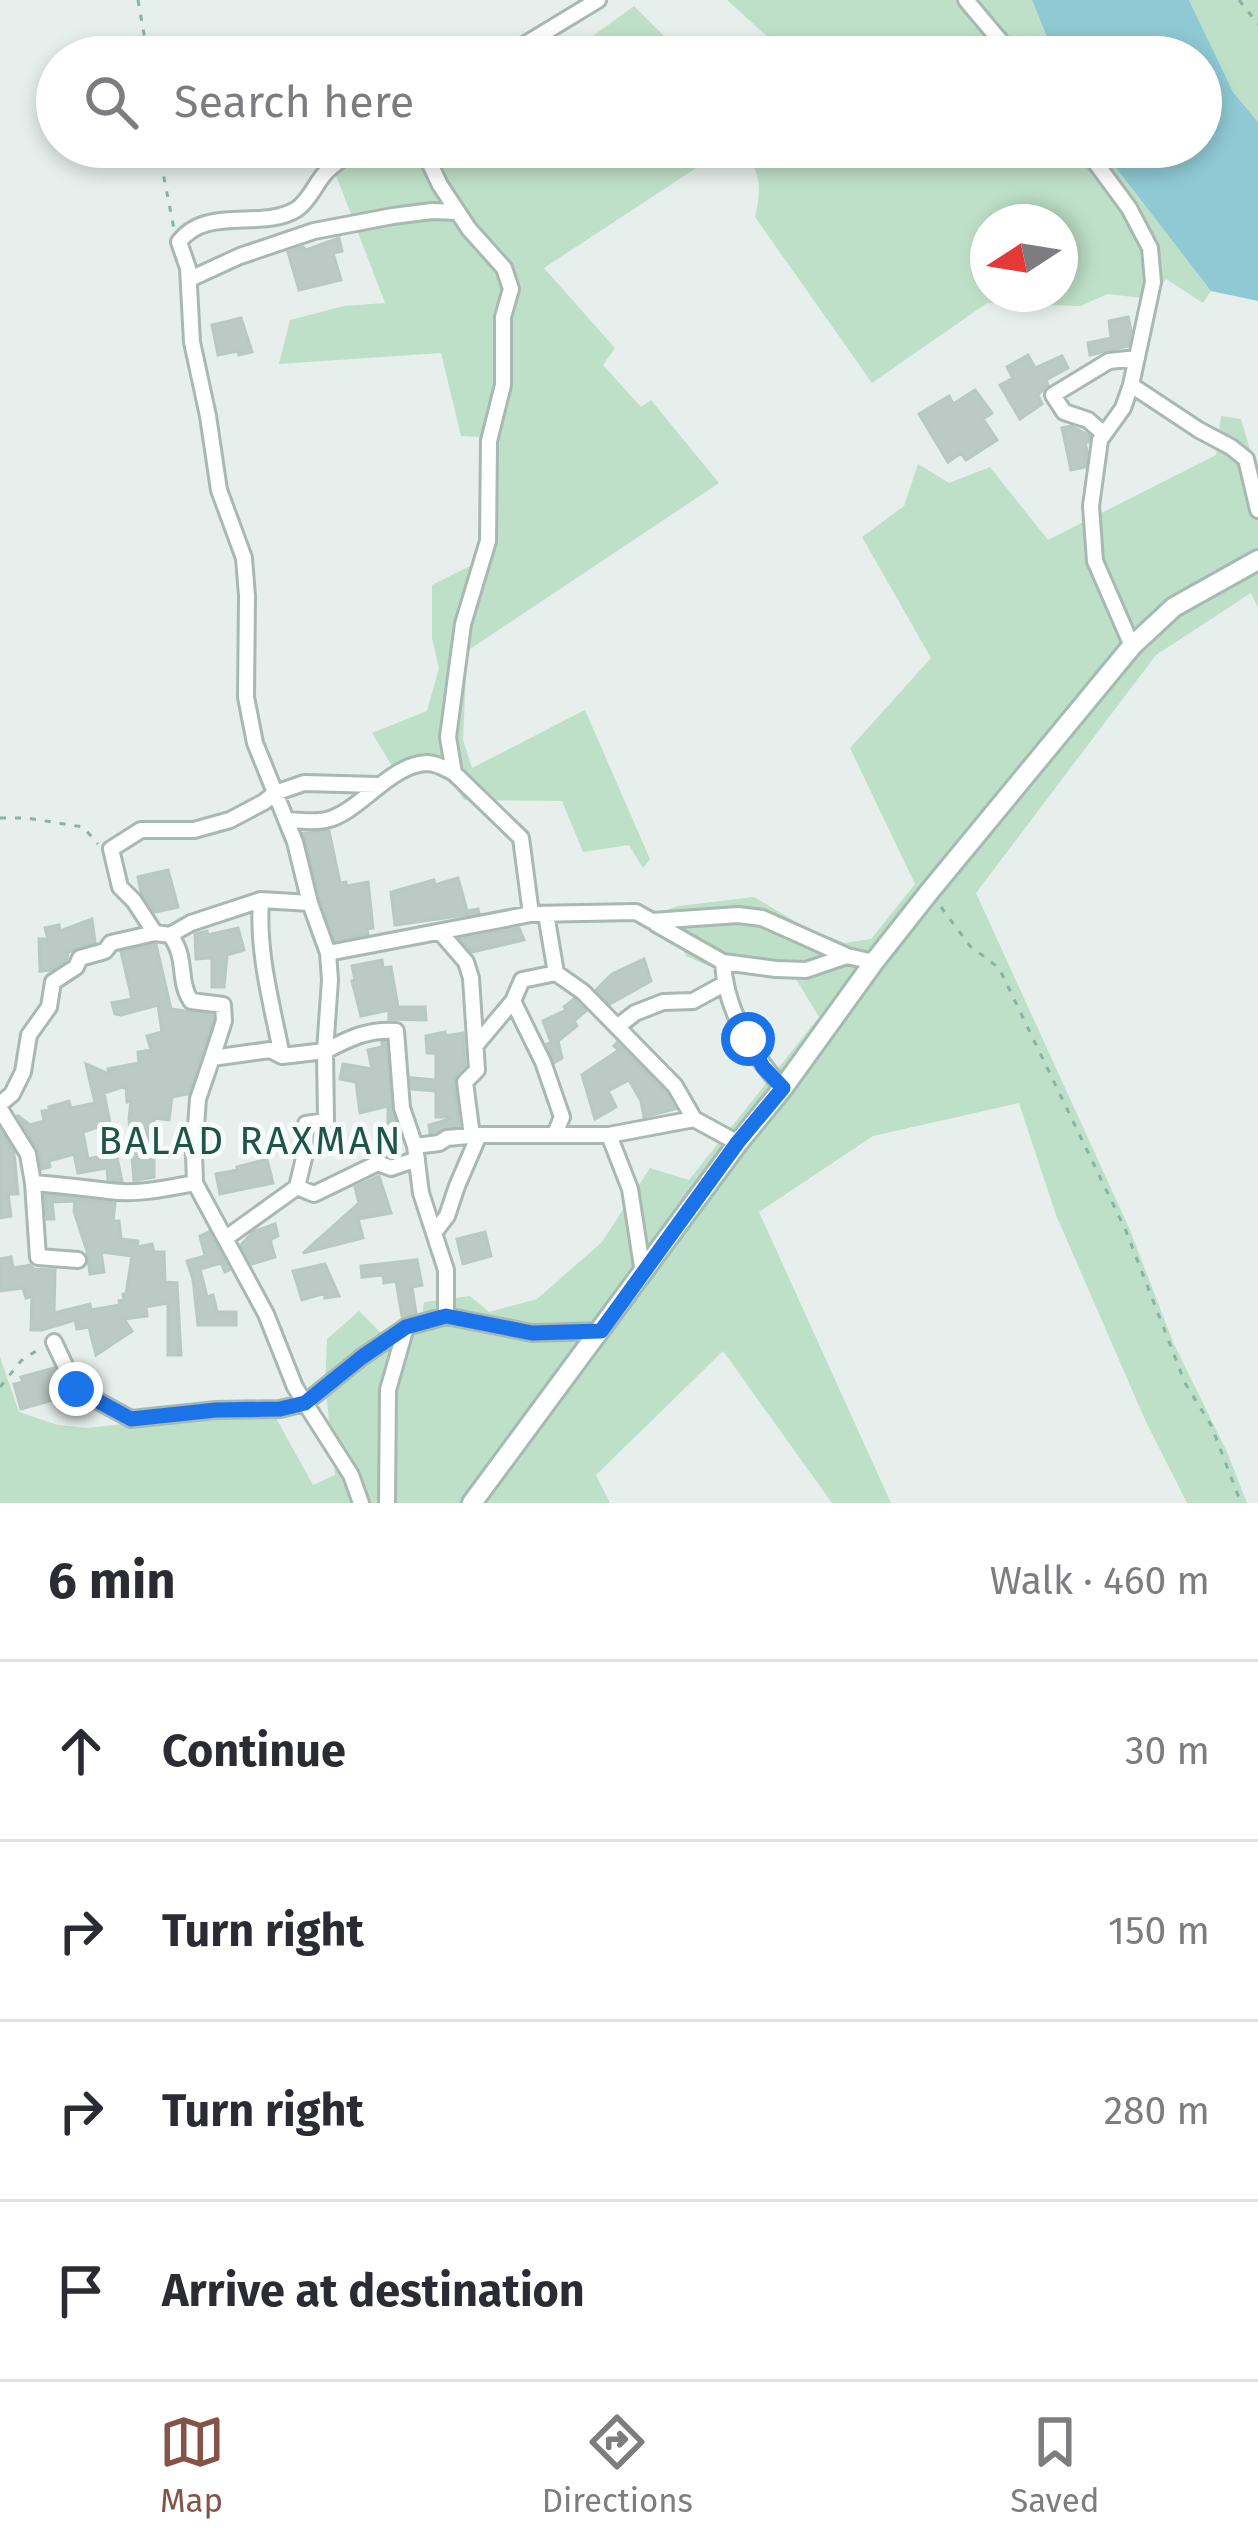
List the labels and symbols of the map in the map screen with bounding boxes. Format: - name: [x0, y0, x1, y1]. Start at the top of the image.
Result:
- north arrow: [970, 204, 1078, 312]
- route start: [721, 1012, 775, 1066]
- district label: BALAD RAXMAN: [98, 1118, 404, 1164]
- route end: [49, 1362, 103, 1416]

